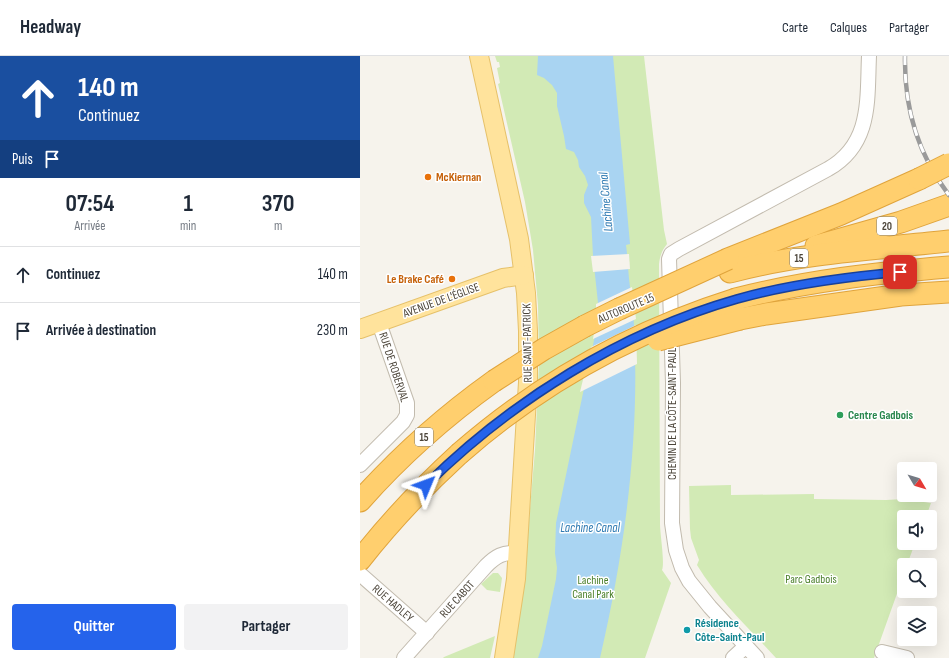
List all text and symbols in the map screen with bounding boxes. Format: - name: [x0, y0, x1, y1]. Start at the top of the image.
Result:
- text: Headway: [20, 16, 81, 39]
- text: Carte: [782, 19, 808, 36]
- text: Calques: [830, 19, 867, 36]
- text: Partager: [889, 19, 929, 36]
- text: 140 m: [78, 71, 139, 104]
- icon: ahead: [12, 72, 64, 124]
- text: Continuez: [78, 105, 140, 126]
- icon: arrive: [41, 148, 63, 170]
- text: Puis: [12, 150, 33, 169]
- place label: McKiernan: [436, 170, 481, 185]
- water label: Lachine Canal: [595, 171, 617, 232]
- marker: McKiernan: [423, 172, 433, 182]
- text: 07:54: [66, 189, 114, 218]
- text: 1: [183, 189, 193, 218]
- text: 370: [262, 189, 294, 218]
- road number: 20: [877, 217, 897, 235]
- text: Arrivée: [74, 218, 106, 234]
- text: min: [180, 218, 196, 234]
- text: m: [274, 218, 282, 234]
- road number: 15: [790, 249, 808, 267]
- pin: [883, 255, 917, 289]
- icon: arrive: [889, 261, 911, 283]
- icon: ahead: [12, 264, 34, 286]
- text: Continuez: [46, 265, 100, 284]
- text: 140 m: [318, 265, 348, 284]
- place label: Le Brake Café: [387, 272, 444, 287]
- marker: Le Brake Café: [447, 274, 457, 284]
- street label: AVENUE DE L'ÉGLISE: [400, 280, 481, 322]
- street label: AUTOROUTE 15: [595, 290, 657, 327]
- street label: RUE SAINT-PATRICK: [519, 303, 536, 383]
- icon: arrive: [12, 320, 34, 342]
- text: Arrivée à destination: [46, 321, 156, 340]
- text: 230 m: [317, 321, 348, 340]
- street label: RUE DE ROBERVAL: [375, 330, 412, 405]
- street label: CHEMIN DE LA CÔTE-SAINT-PAUL: [665, 347, 680, 480]
- place label: Centre Gadbois: [848, 408, 913, 423]
- marker: Centre Gadbois: [835, 410, 845, 420]
- road number: 15: [415, 428, 433, 446]
- north arrow: [897, 462, 937, 502]
- map controls: [897, 462, 937, 646]
- position arrow: [405, 464, 447, 506]
- button: sound: [897, 510, 937, 550]
- water label: Lachine Canal: [560, 520, 620, 536]
- button: search: [897, 558, 937, 598]
- park label: Parc Gadbois: [785, 572, 837, 587]
- park label: Lachine Canal Park: [572, 573, 614, 602]
- street label: RUE CABOT: [437, 577, 478, 621]
- street label: RUE HADLEY: [369, 581, 416, 625]
- button: Quitter: [12, 604, 176, 650]
- button: Partager: [184, 604, 348, 650]
- button: layers: [897, 606, 937, 646]
- place label: Résidence Côte-Saint-Paul: [695, 616, 764, 645]
- marker: Résidence Côte-Saint-Paul: [682, 625, 692, 635]

